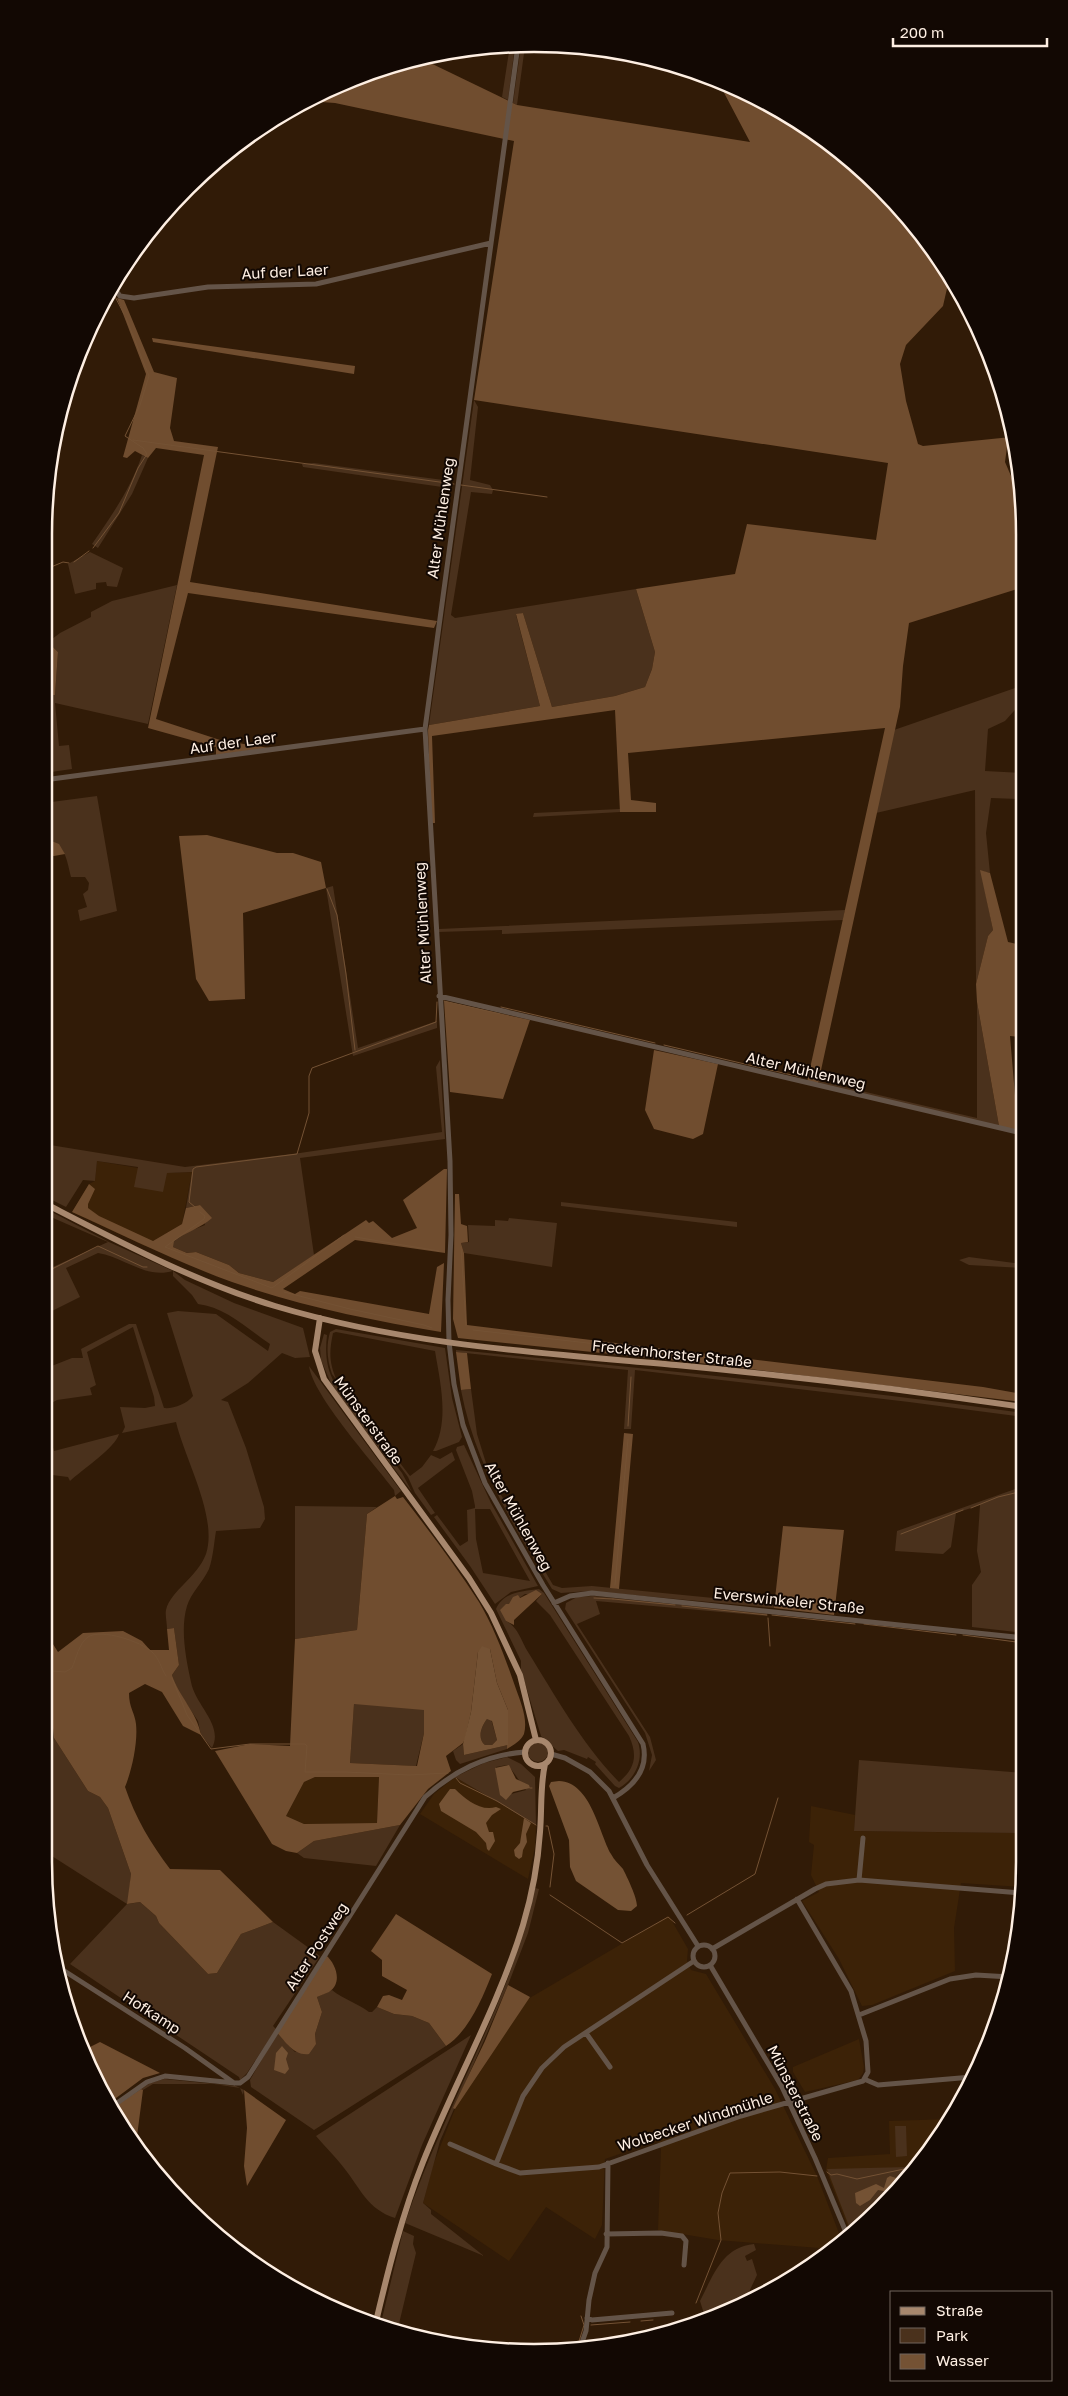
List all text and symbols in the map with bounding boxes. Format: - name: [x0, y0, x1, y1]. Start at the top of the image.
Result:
- scale bar: [893, 15, 1047, 47]
- text: 200 m: [900, 23, 944, 41]
- street label: Auf der Laer: [241, 260, 329, 282]
- street label: Alter Mühlenweg: [423, 456, 457, 580]
- street label: Auf der Laer: [189, 727, 278, 757]
- street label: Alter Mühlenweg: [410, 862, 434, 984]
- street label: Alter Mühlenweg: [744, 1047, 868, 1093]
- street label: Freckenhorster Straße: [591, 1336, 753, 1370]
- street label: Münsterstraße: [331, 1372, 407, 1468]
- street label: Alter Mühlenweg: [482, 1458, 556, 1574]
- street label: Everswinkeler Straße: [713, 1583, 866, 1617]
- street label: Alter Postweg: [281, 1899, 351, 1993]
- street label: Hofkamp: [120, 1987, 184, 2037]
- street label: Münsterstraße: [764, 2042, 828, 2144]
- street label: Wolbecker Windmühle: [615, 2087, 775, 2155]
- legend: [890, 2291, 1053, 2381]
- text: Straße: [936, 2301, 983, 2319]
- text: Park: [936, 2326, 969, 2344]
- text: Wasser: [936, 2351, 989, 2369]

